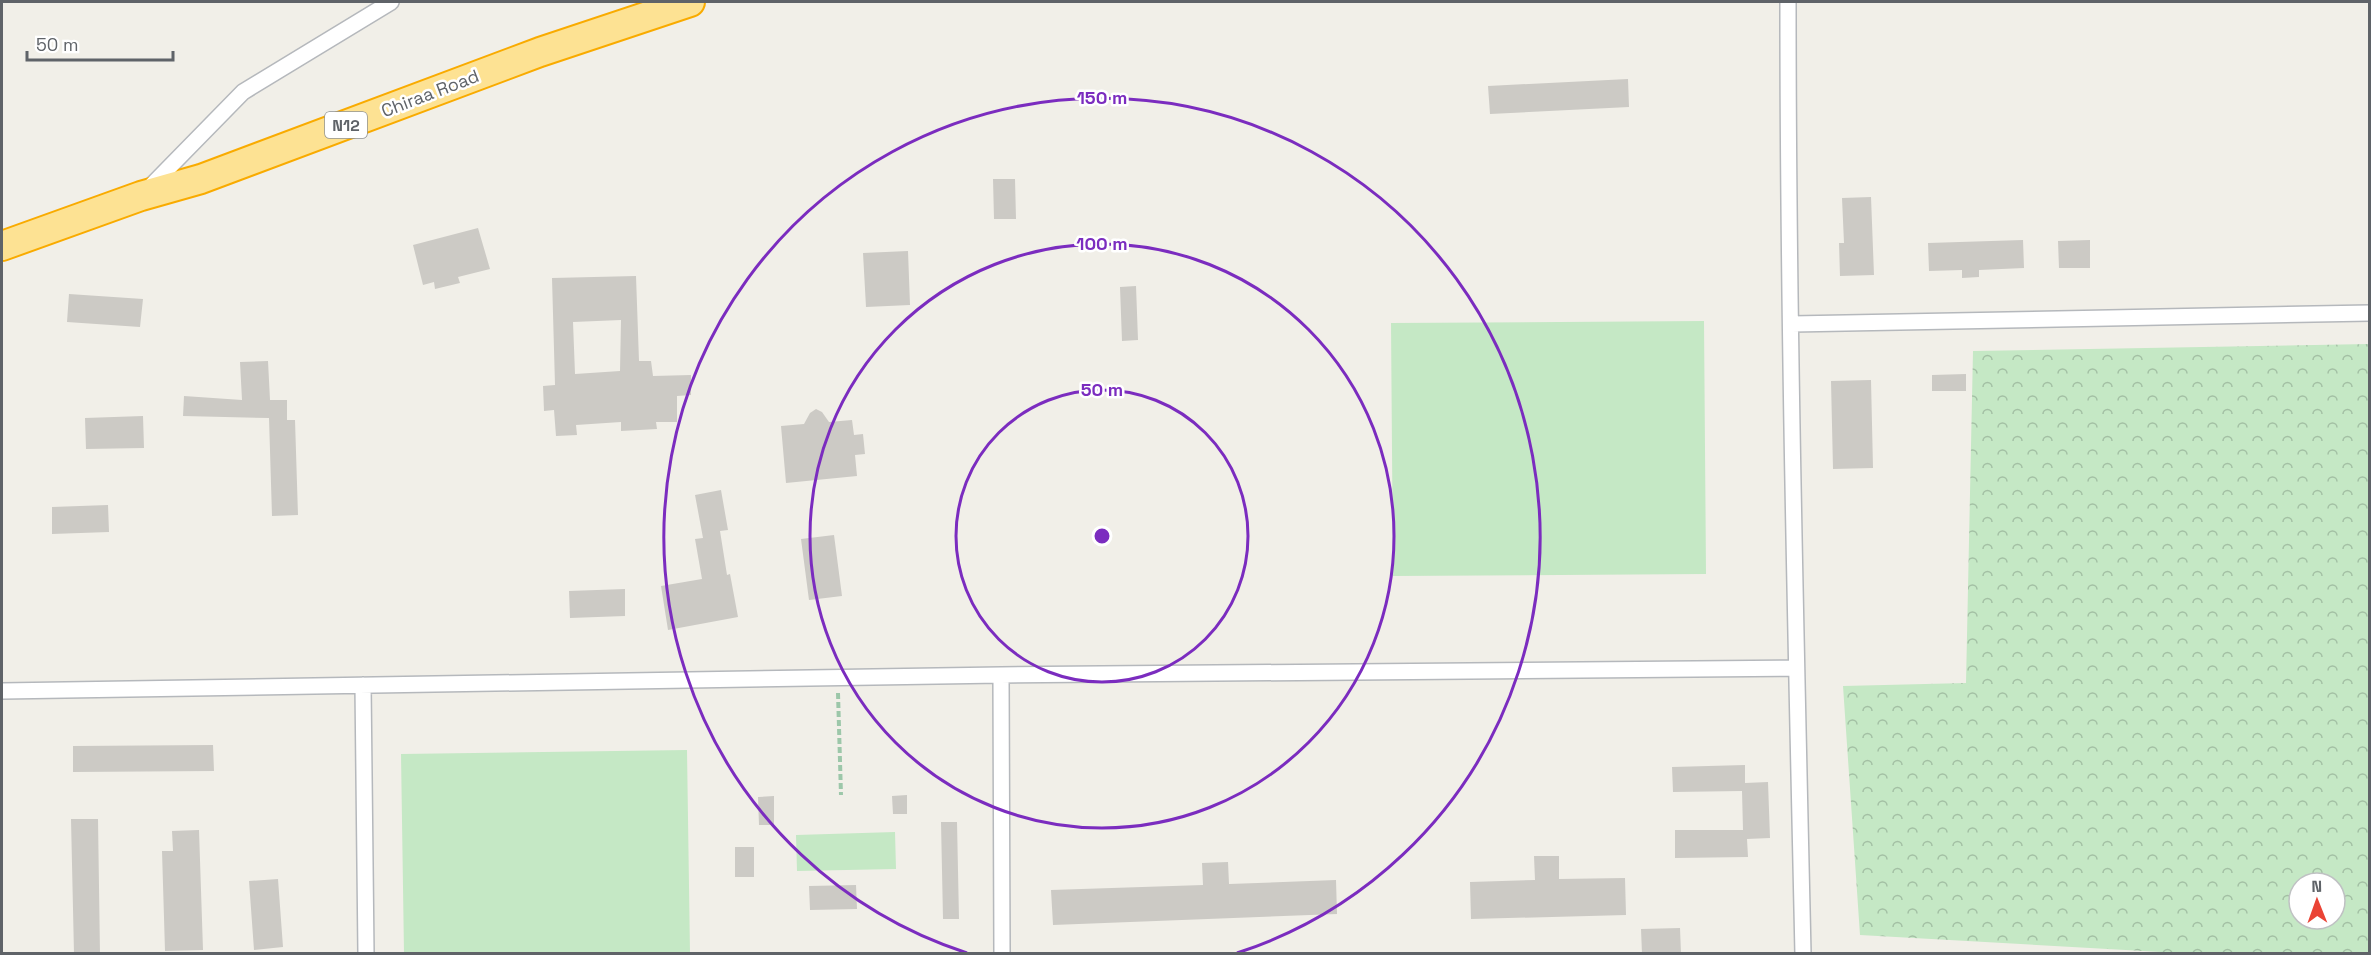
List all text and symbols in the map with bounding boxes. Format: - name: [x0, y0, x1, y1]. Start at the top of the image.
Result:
- scale bar: [27, 24, 172, 62]
- text: 50 m: [36, 33, 78, 56]
- street label: Chiraa Road: [378, 64, 482, 122]
- text: 150 m: [1077, 86, 1127, 109]
- road number: N12: [325, 112, 367, 138]
- text: 100 m: [1076, 232, 1128, 255]
- text: 50 m: [1081, 378, 1123, 401]
- centre of rings: [1092, 526, 1112, 546]
- north arrow: [2287, 871, 2347, 931]
- text: N: [2311, 876, 2322, 897]

